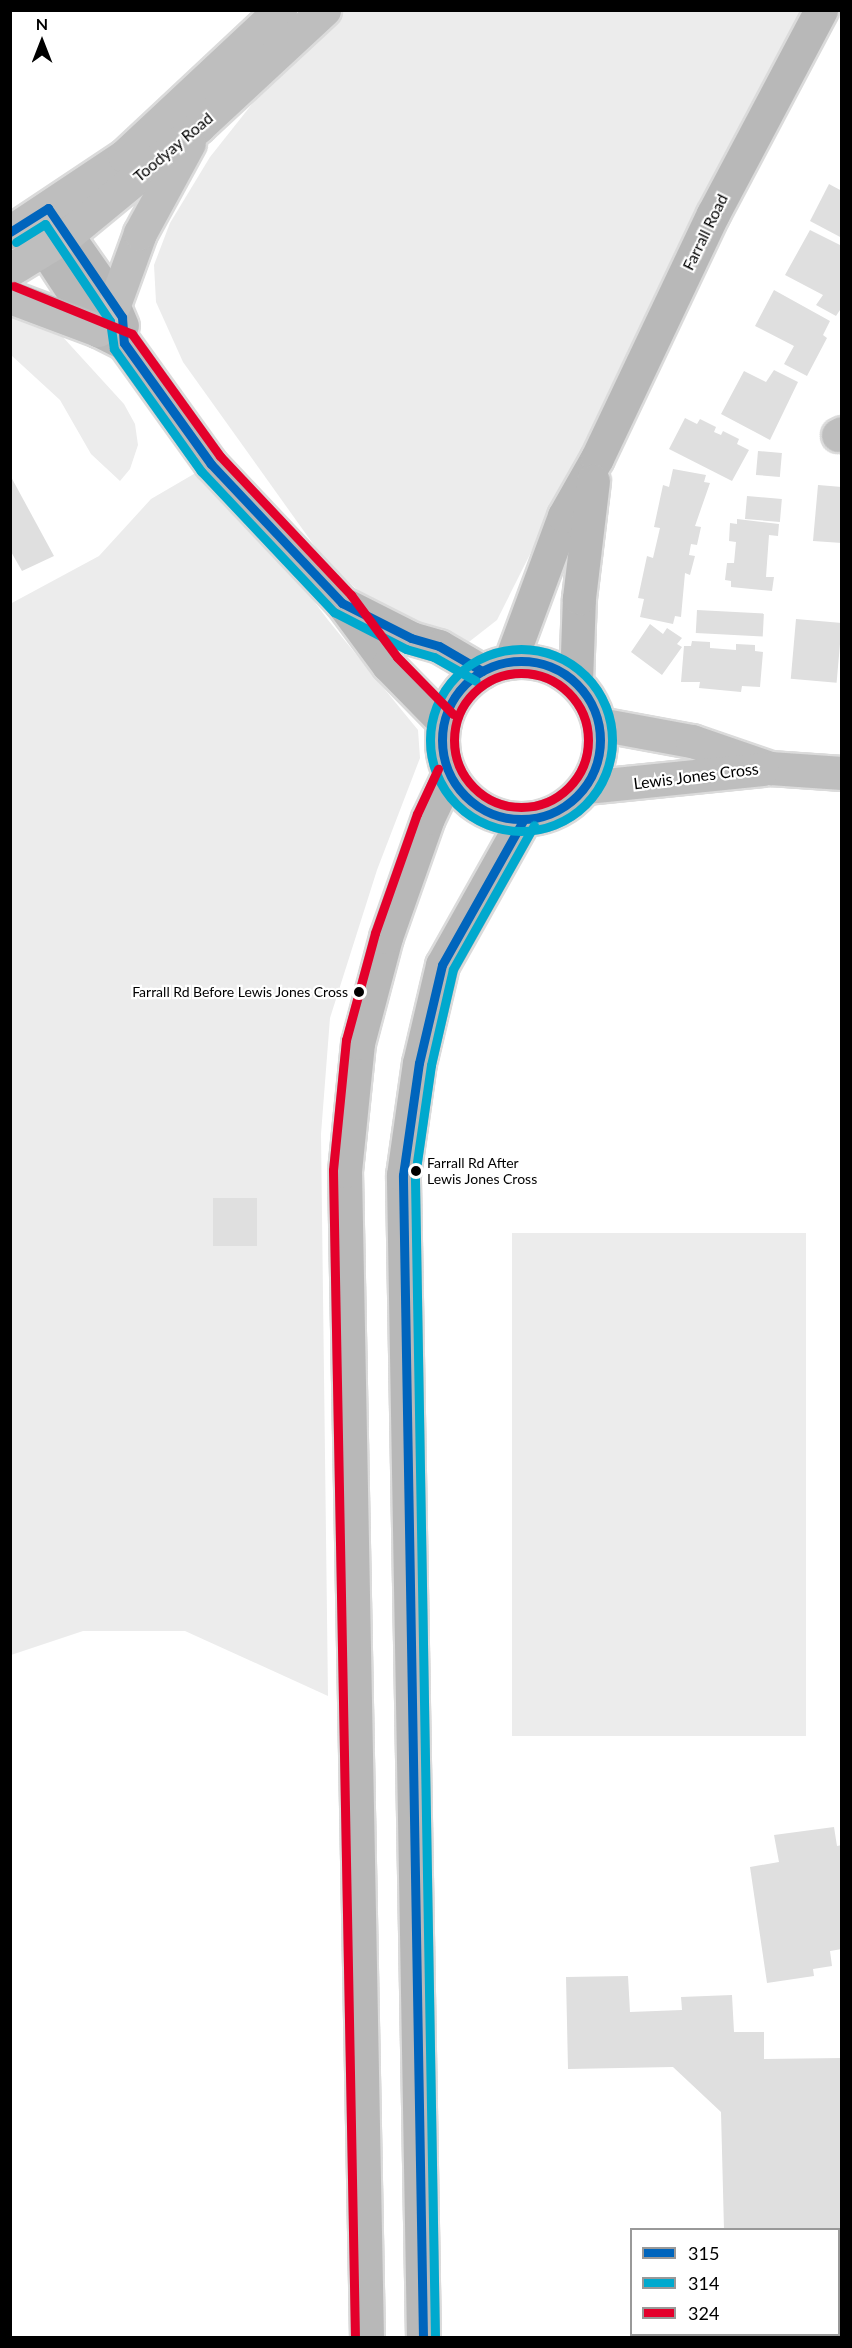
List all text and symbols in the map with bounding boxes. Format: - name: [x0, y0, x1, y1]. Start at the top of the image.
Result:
- north arrow: [12, 12, 72, 72]
- text: N: [36, 14, 48, 33]
- street label: Toodyay Road: [129, 108, 217, 186]
- street label: Farrall Road: [678, 191, 732, 273]
- street label: Lewis Jones Cross: [632, 759, 760, 793]
- place label: Farrall Rd Before Lewis Jones Cross: [132, 984, 348, 1000]
- marker: Farrall Rd Before Lewis Jones Cross: [353, 986, 365, 998]
- place label: Farrall Rd After Lewis Jones Cross: [427, 1155, 538, 1188]
- marker: Farrall Rd After Lewis Jones Cross: [410, 1165, 422, 1177]
- legend: [630, 2228, 840, 2336]
- text: 315: [688, 2242, 719, 2264]
- text: 314: [688, 2272, 719, 2294]
- text: 324: [688, 2302, 719, 2324]

